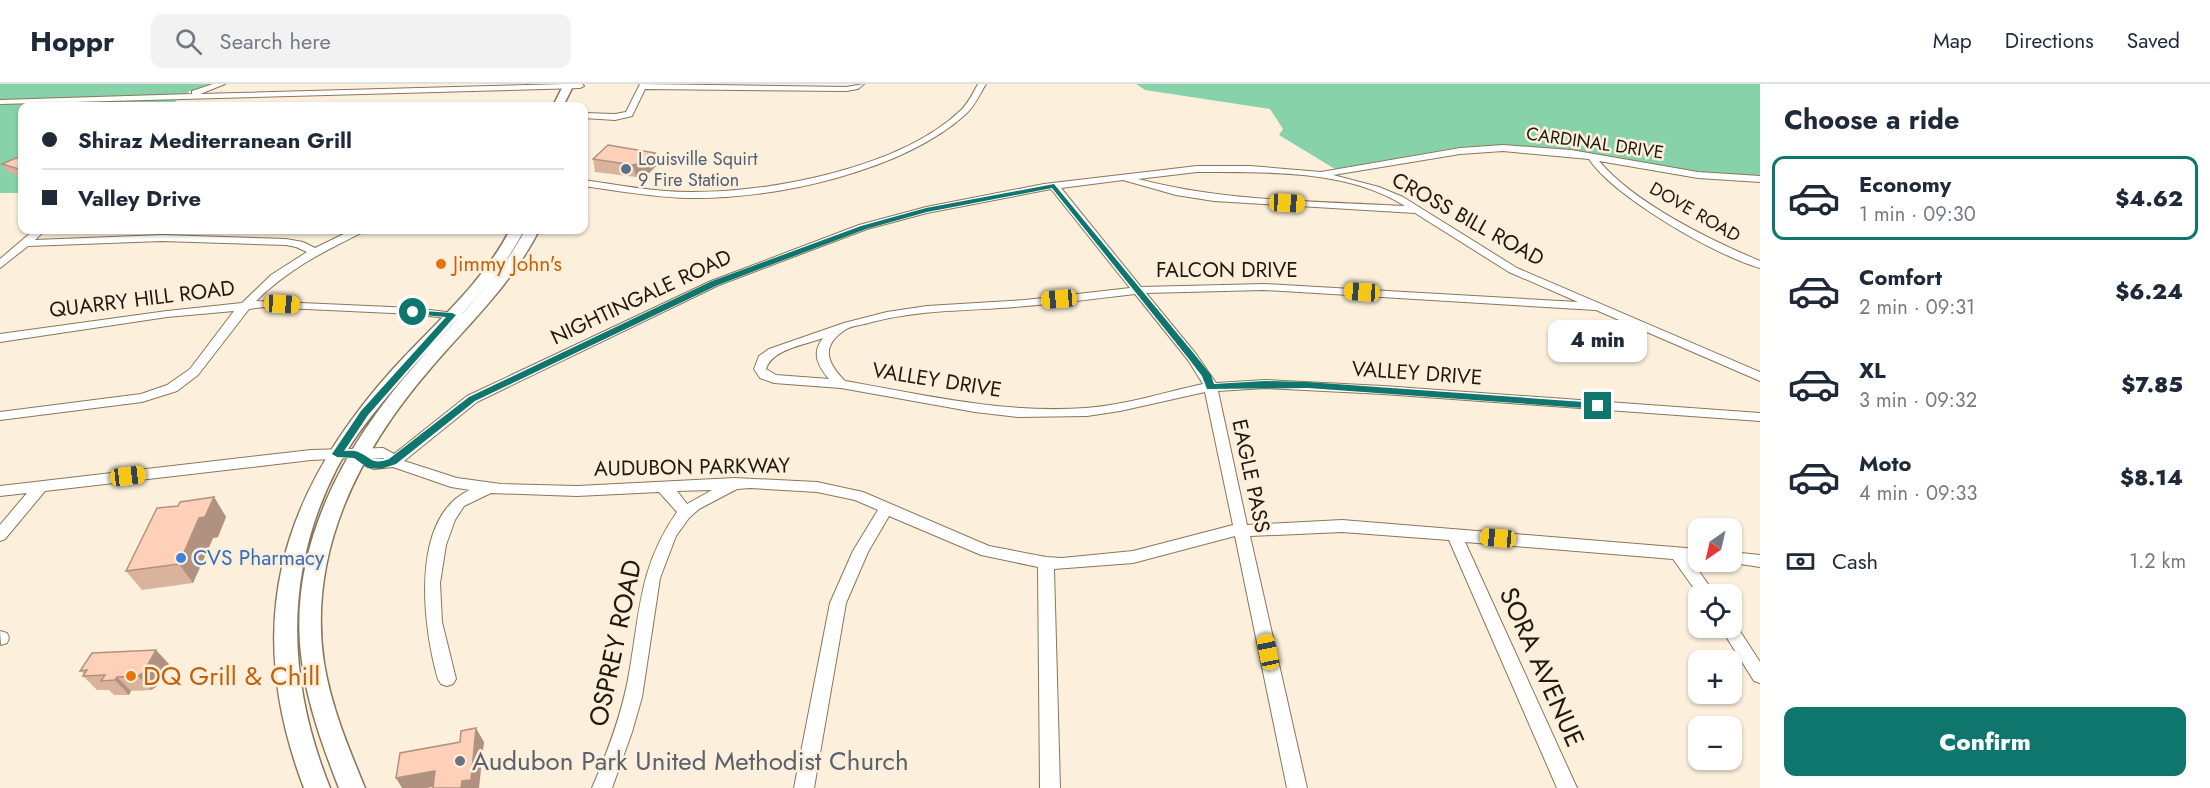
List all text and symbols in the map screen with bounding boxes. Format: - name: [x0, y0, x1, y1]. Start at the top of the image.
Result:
- search box: [151, 14, 571, 68]
- text: Hoppr: [30, 21, 115, 62]
- icon: search: [172, 25, 205, 58]
- text: Search here: [220, 25, 331, 57]
- text: Map: [1933, 26, 1972, 56]
- text: Directions: [2005, 26, 2094, 56]
- text: Saved: [2127, 26, 2180, 56]
- text: Choose a ride: [1784, 100, 1959, 139]
- street label: CARDINAL DRIVE: [1525, 120, 1665, 166]
- text: Shiraz Mediterranean Grill: [78, 124, 352, 156]
- place label: Louisville Squirt 9 Fire Station: [638, 146, 758, 193]
- marker: Louisville Squirt 9 Fire Station: [619, 162, 633, 176]
- street label: CROSS BILL ROAD: [1386, 165, 1550, 273]
- text: Economy: [1859, 168, 1951, 200]
- icon: car: [1787, 171, 1841, 225]
- street label: DOVE ROAD: [1645, 175, 1745, 249]
- text: Valley Drive: [78, 182, 201, 214]
- text: $4.62: [2115, 182, 2183, 214]
- car: [1269, 193, 1305, 213]
- text: 1 min · 09:30: [1859, 200, 1976, 229]
- street label: NIGHTINGALE ROAD: [546, 242, 736, 352]
- place label: Jimmy John's: [450, 249, 562, 279]
- street label: FALCON DRIVE: [1156, 255, 1298, 285]
- marker: Jimmy John's: [434, 257, 448, 271]
- text: Comfort: [1859, 261, 1942, 293]
- icon: car: [1787, 264, 1841, 318]
- street label: QUARRY HILL ROAD: [48, 273, 236, 325]
- text: $6.24: [2115, 275, 2183, 307]
- car: [1343, 282, 1381, 302]
- car: [1040, 288, 1078, 310]
- text: 2 min · 09:31: [1859, 293, 1975, 322]
- car: [264, 294, 300, 314]
- route start: [399, 298, 426, 325]
- callout: 4 min: [1548, 319, 1648, 361]
- text: 4 min: [1570, 326, 1625, 355]
- street label: VALLEY DRIVE: [1351, 353, 1483, 393]
- text: XL: [1859, 354, 1886, 386]
- street label: VALLEY DRIVE: [870, 355, 1004, 405]
- icon: car: [1787, 357, 1841, 411]
- text: $7.85: [2121, 368, 2183, 400]
- text: 3 min · 09:32: [1859, 386, 1977, 415]
- route end: [1584, 392, 1611, 419]
- street label: EAGLE PASS: [1224, 417, 1278, 535]
- text: Moto: [1859, 447, 1912, 479]
- street label: AUDUBON PARKWAY: [594, 450, 791, 484]
- icon: car: [1787, 450, 1841, 504]
- text: $8.14: [2120, 461, 2183, 493]
- car: [109, 465, 147, 487]
- text: 4 min · 09:33: [1859, 479, 1977, 508]
- north arrow: [1688, 518, 1742, 572]
- map controls: [1688, 518, 1742, 770]
- car: [1479, 527, 1517, 549]
- place label: CVS Pharmacy: [193, 543, 325, 573]
- icon: cash: [1784, 545, 1817, 578]
- text: Cash: [1832, 545, 1878, 577]
- text: 1.2 km: [2129, 547, 2186, 576]
- marker: CVS Pharmacy: [174, 551, 188, 565]
- street label: OSPREY ROAD: [579, 556, 651, 730]
- street label: SORA AVENUE: [1490, 581, 1594, 753]
- button: locate: [1688, 584, 1742, 638]
- car: [1255, 633, 1281, 671]
- button: +: [1688, 650, 1742, 704]
- place label: DQ Grill & Chill: [143, 657, 320, 695]
- marker: DQ Grill & Chill: [124, 669, 138, 683]
- button: Confirm: [1784, 707, 2186, 776]
- button: −: [1688, 716, 1742, 770]
- place label: Audubon Park United Methodist Church: [472, 742, 909, 780]
- marker: Audubon Park United Methodist Church: [453, 754, 467, 768]

